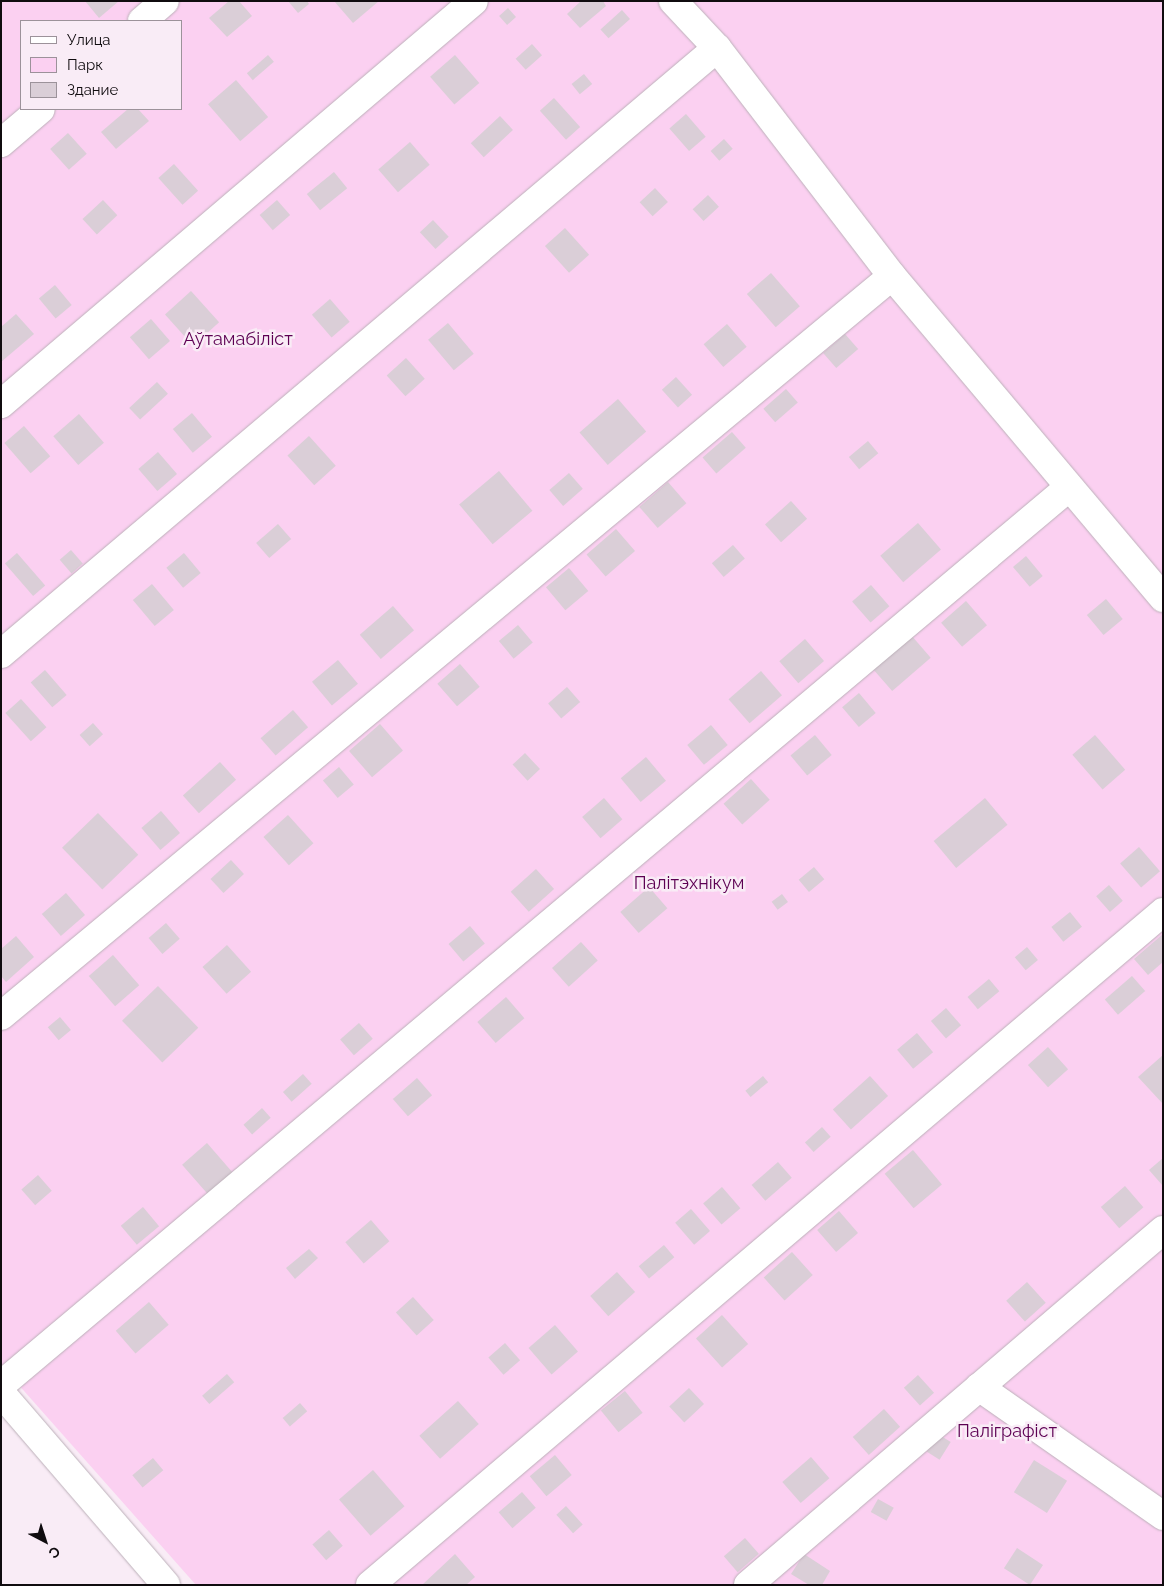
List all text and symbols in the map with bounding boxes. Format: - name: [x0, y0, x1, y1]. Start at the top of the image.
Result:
- legend: [20, 20, 182, 110]
- text: Улица: [67, 31, 111, 49]
- text: Парк: [67, 56, 103, 74]
- text: Здание: [67, 81, 118, 99]
- park label: Аўтамабіліст: [183, 328, 293, 350]
- park label: Палітэхнікум: [634, 872, 744, 894]
- park label: Паліграфіст: [957, 1420, 1057, 1442]
- north arrow: [20, 1516, 70, 1566]
- text: С: [46, 1543, 63, 1562]

